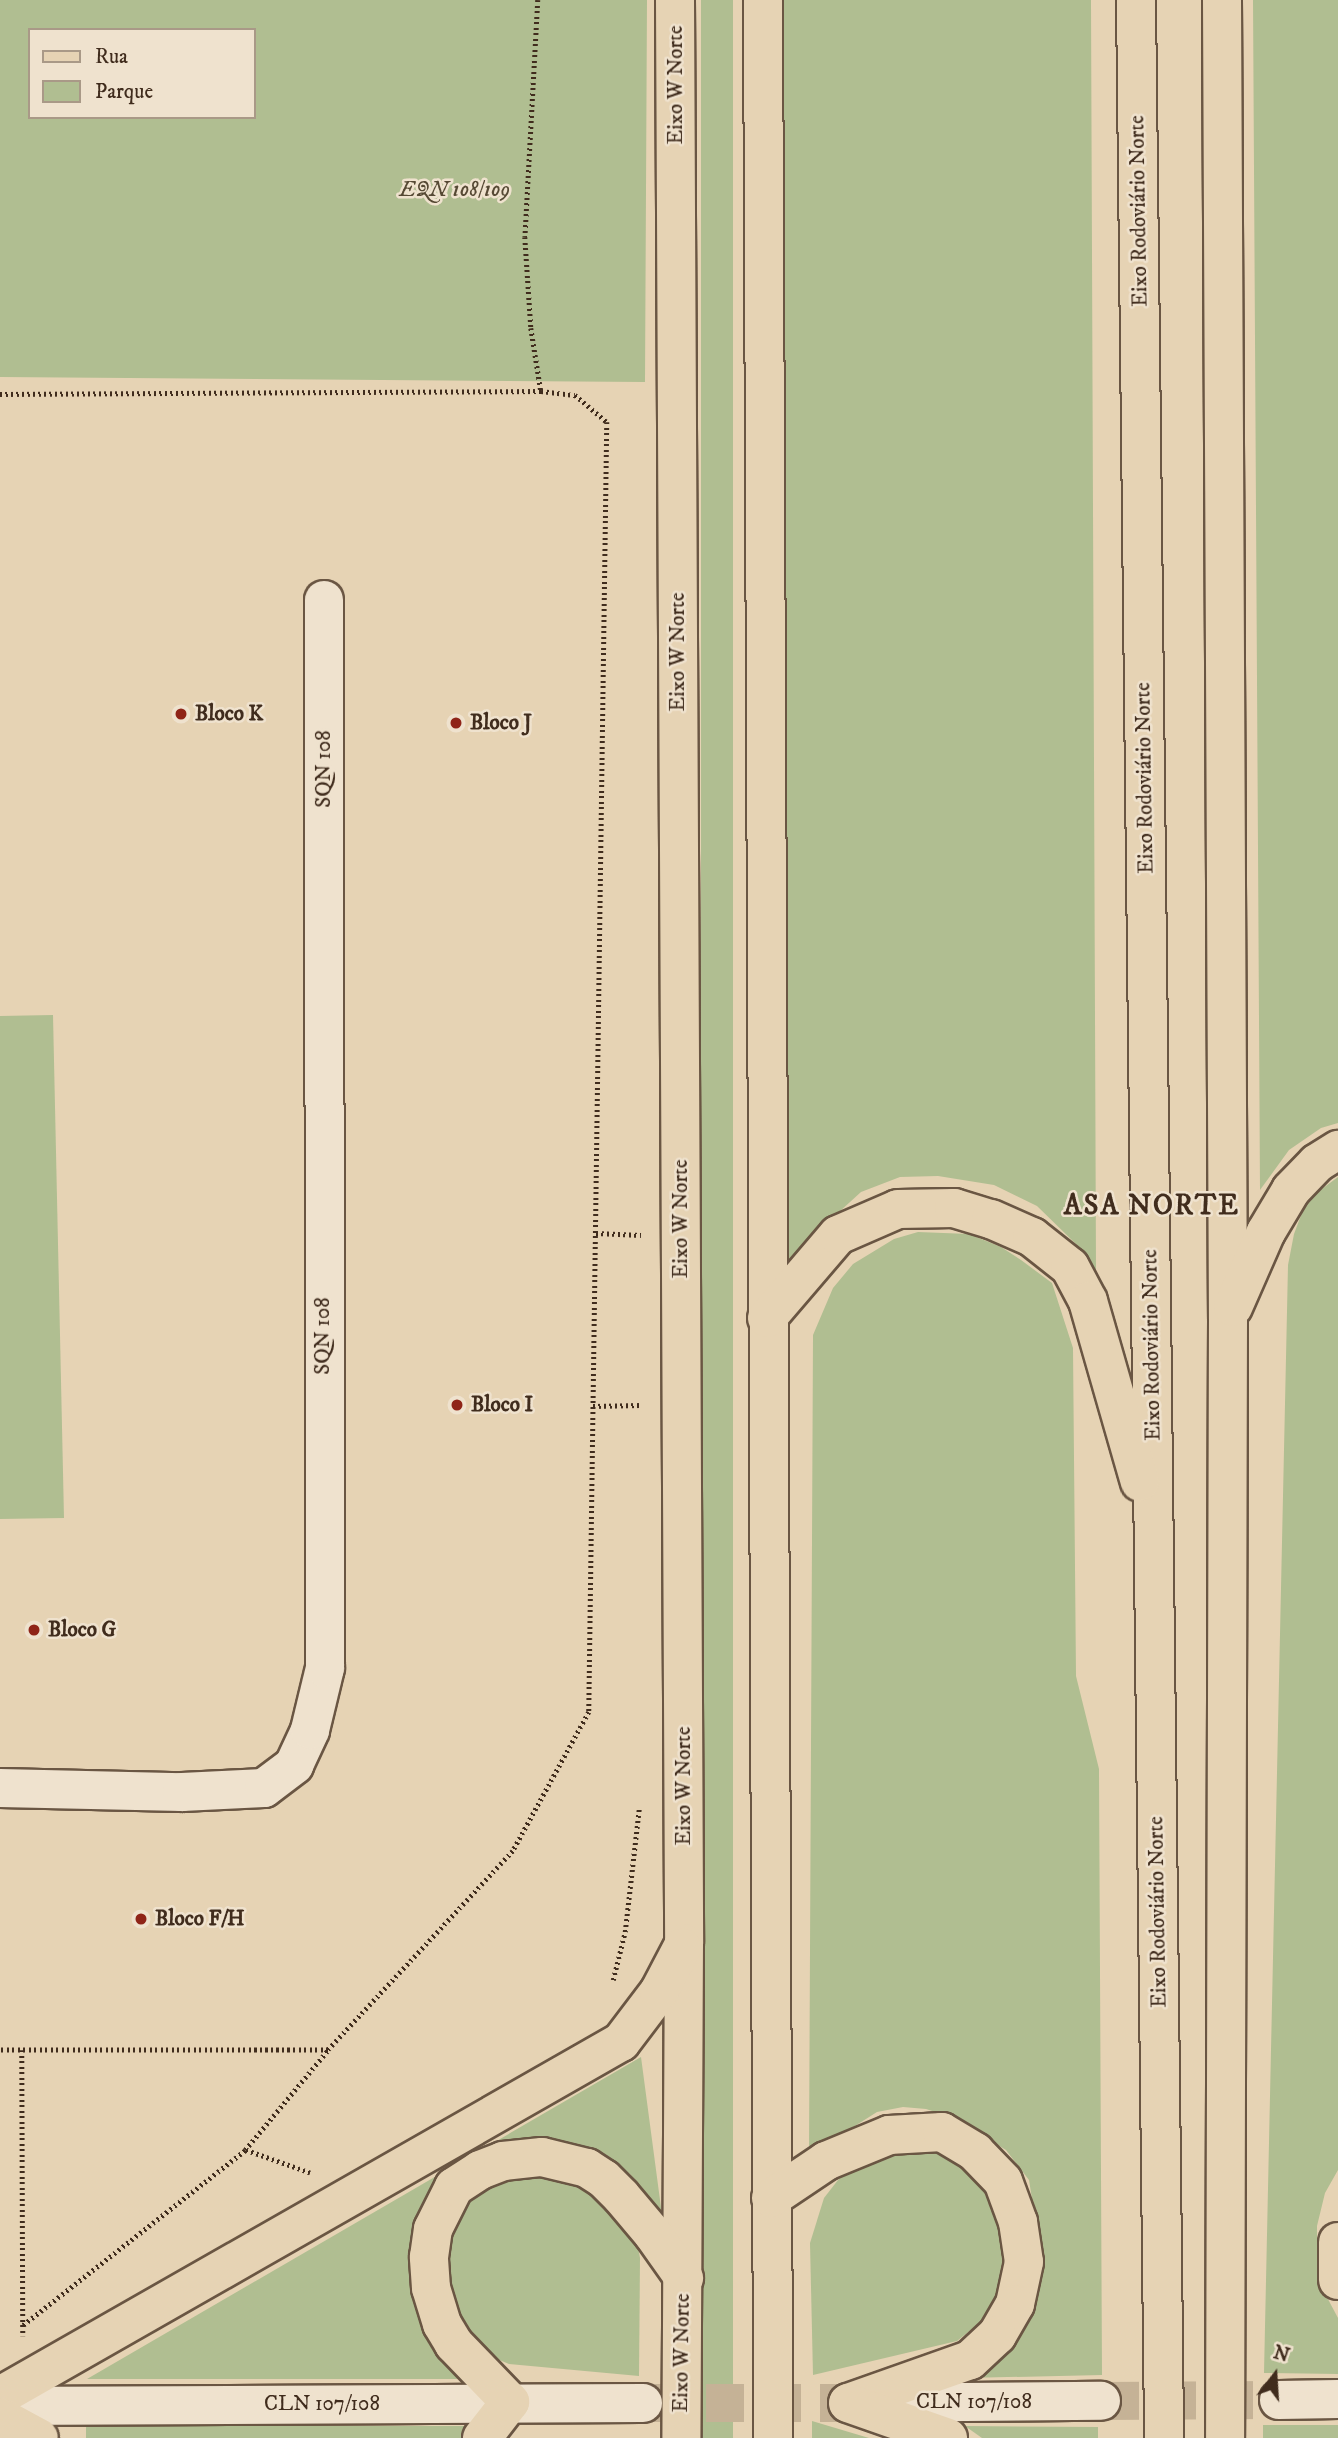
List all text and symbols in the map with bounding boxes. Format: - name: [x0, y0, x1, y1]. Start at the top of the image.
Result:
- street label: Eixo W Norte: [663, 25, 689, 145]
- legend: [28, 28, 256, 119]
- text: Rua: [95, 44, 128, 70]
- text: Parque: [95, 79, 153, 105]
- street label: Eixo Rodoviário Norte: [1125, 115, 1153, 307]
- park label: EQN 108/109: [400, 177, 510, 203]
- street label: Eixo W Norte: [665, 592, 691, 712]
- street label: Eixo Rodoviário Norte: [1131, 682, 1159, 874]
- place label: Bloco K: [195, 701, 263, 727]
- marker: Bloco K: [173, 706, 189, 722]
- place label: Bloco J: [470, 710, 532, 736]
- marker: Bloco J: [448, 715, 464, 731]
- street label: SQN 108: [311, 730, 337, 808]
- street label: Eixo W Norte: [668, 1159, 694, 1279]
- district label: ASA NORTE: [1065, 1189, 1239, 1223]
- street label: Eixo Rodoviário Norte: [1138, 1249, 1166, 1441]
- street label: SQN 108: [310, 1297, 336, 1375]
- place label: Bloco I: [471, 1392, 533, 1418]
- marker: Bloco I: [449, 1397, 465, 1413]
- place label: Bloco G: [48, 1617, 116, 1643]
- marker: Bloco G: [26, 1622, 42, 1638]
- street label: Eixo W Norte: [671, 1726, 697, 1846]
- street label: Eixo Rodoviário Norte: [1144, 1816, 1172, 2008]
- place label: Bloco F/H: [155, 1906, 245, 1932]
- marker: Bloco F/H: [133, 1911, 149, 1927]
- street label: Eixo W Norte: [668, 2293, 696, 2413]
- north arrow: [1240, 2340, 1310, 2410]
- text: N: [1270, 2341, 1292, 2368]
- street label: CLN 107/108: [916, 2389, 1032, 2415]
- street label: CLN 107/108: [264, 2391, 380, 2417]

